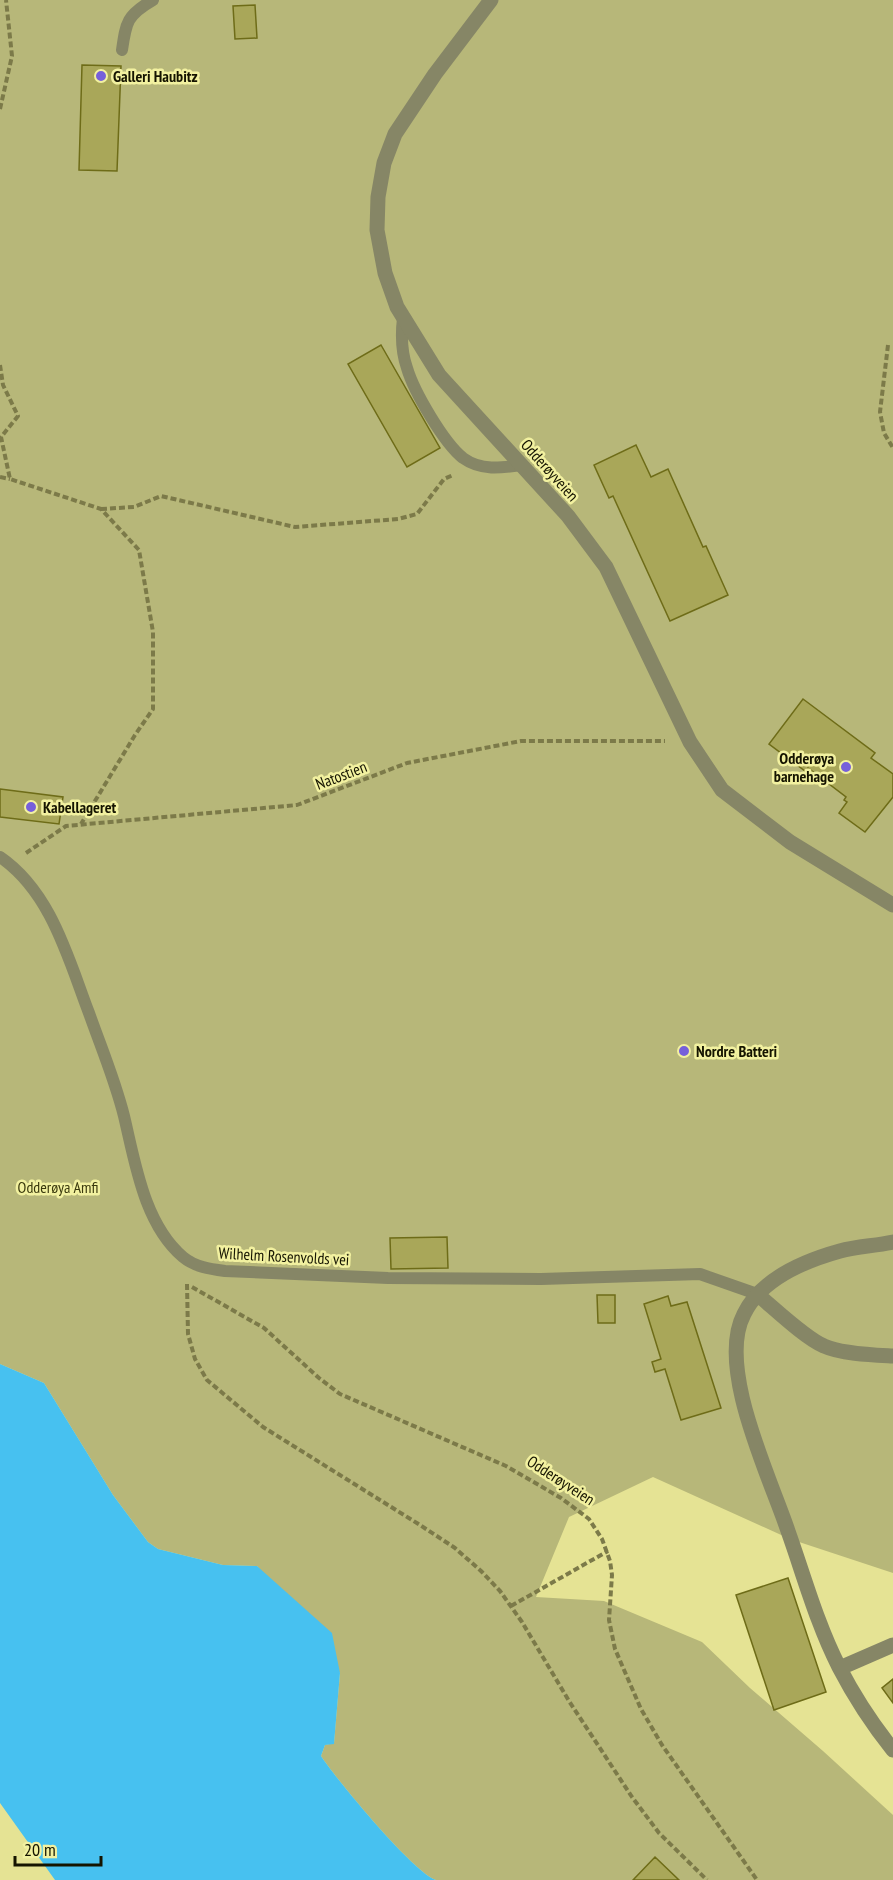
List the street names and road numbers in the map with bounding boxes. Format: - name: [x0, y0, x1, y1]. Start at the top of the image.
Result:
- street label: Odderøyveien: [517, 435, 583, 505]
- street label: Natostien: [313, 756, 369, 794]
- street label: Wilhelm Rosenvolds vei: [218, 1243, 350, 1269]
- street label: Odderøyveien: [523, 1451, 599, 1509]

